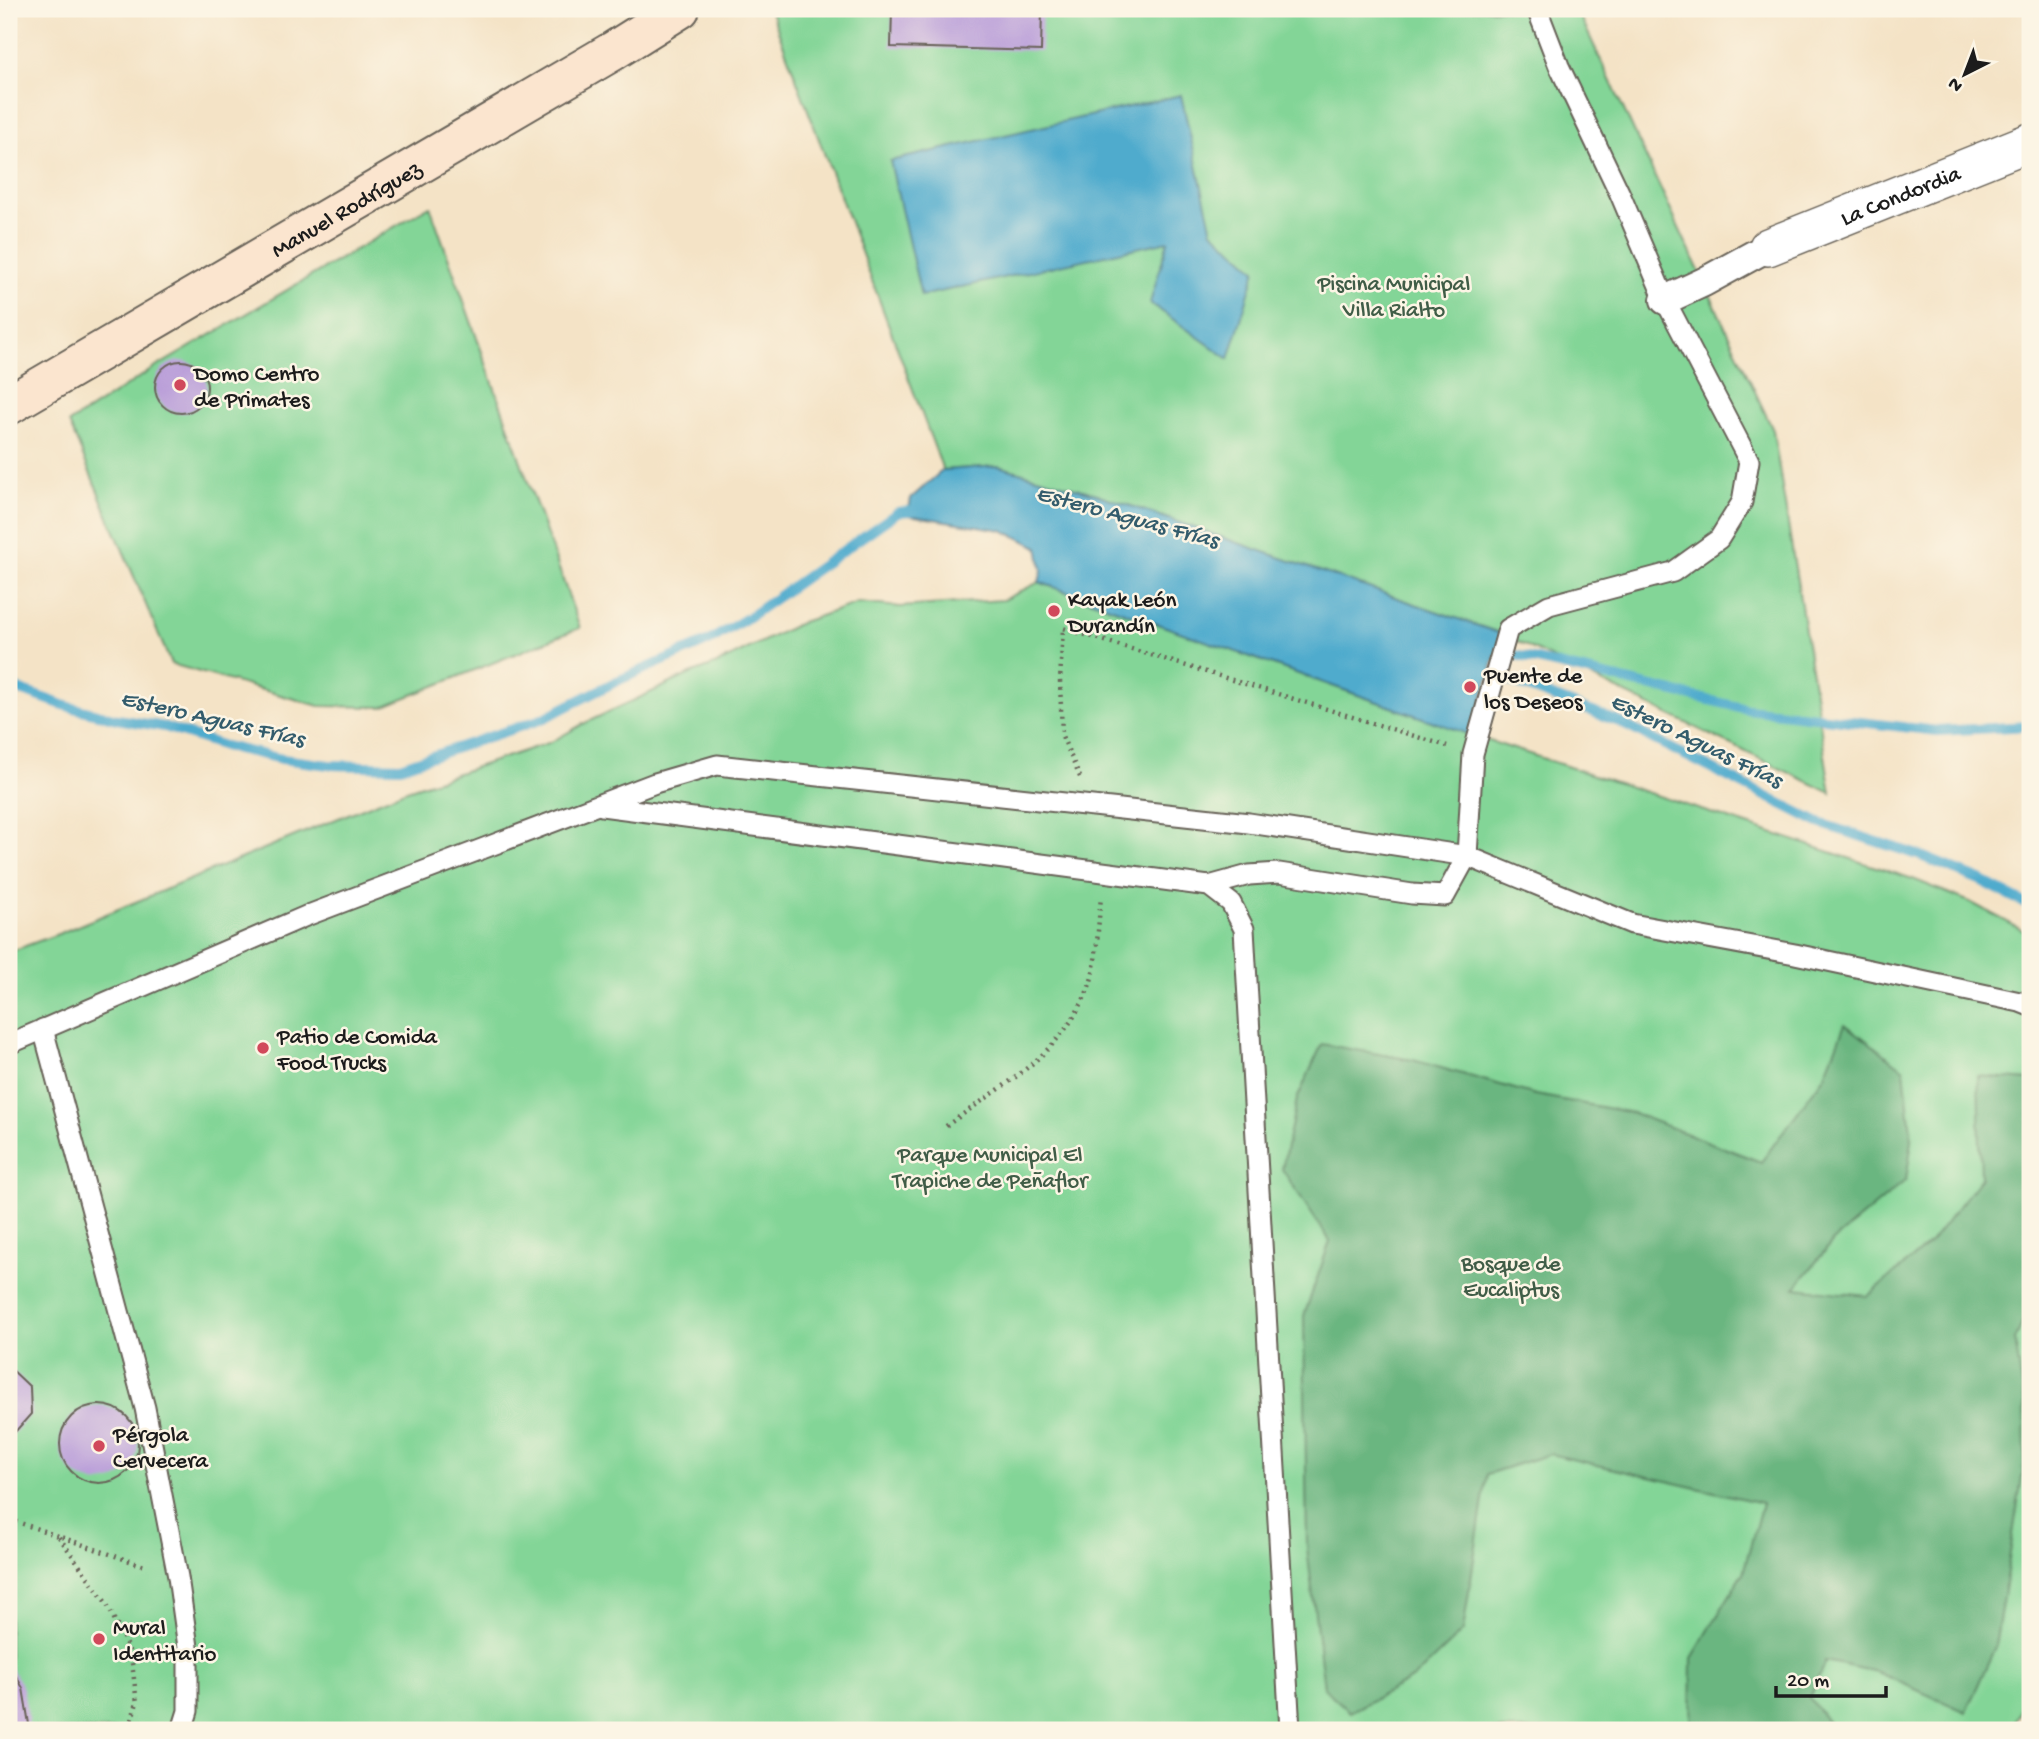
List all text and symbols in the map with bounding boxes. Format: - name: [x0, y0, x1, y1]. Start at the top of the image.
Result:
- north arrow: [1930, 38, 2000, 108]
- text: N: [1944, 71, 1968, 97]
- street label: Manuel Rodríguez: [267, 156, 428, 265]
- street label: La Condordia: [1837, 161, 1966, 234]
- park label: Piscina Municipal Villa Rialto: [1317, 272, 1470, 325]
- place label: Domo Centro de Primates: [192, 362, 319, 415]
- marker: Domo Centro de Primates: [172, 377, 188, 393]
- water label: Estero Aguas Frías: [1033, 480, 1224, 557]
- place label: Kayak León Durandín: [1066, 588, 1176, 641]
- marker: Kayak León Durandín: [1046, 603, 1062, 619]
- place label: Puente de los Deseos: [1483, 664, 1583, 717]
- marker: Puente de los Deseos: [1462, 679, 1478, 695]
- water label: Estero Aguas Frías: [118, 685, 309, 756]
- water label: Estero Aguas Frías: [1605, 688, 1788, 797]
- place label: Patio de Comida Food Trucks: [276, 1025, 438, 1078]
- marker: Patio de Comida Food Trucks: [255, 1040, 271, 1056]
- park label: Parque Municipal El Trapiche de Peñaflor: [891, 1143, 1089, 1196]
- park label: Bosque de Eucaliptus: [1460, 1252, 1562, 1305]
- place label: Pérgola Cervecera: [112, 1423, 209, 1476]
- marker: Pérgola Cervecera: [91, 1438, 107, 1454]
- place label: Mural Identitario: [113, 1616, 216, 1669]
- marker: Mural Identitario: [91, 1631, 107, 1647]
- scale bar: [1776, 1655, 1887, 1699]
- text: 20 m: [1787, 1670, 1829, 1695]

